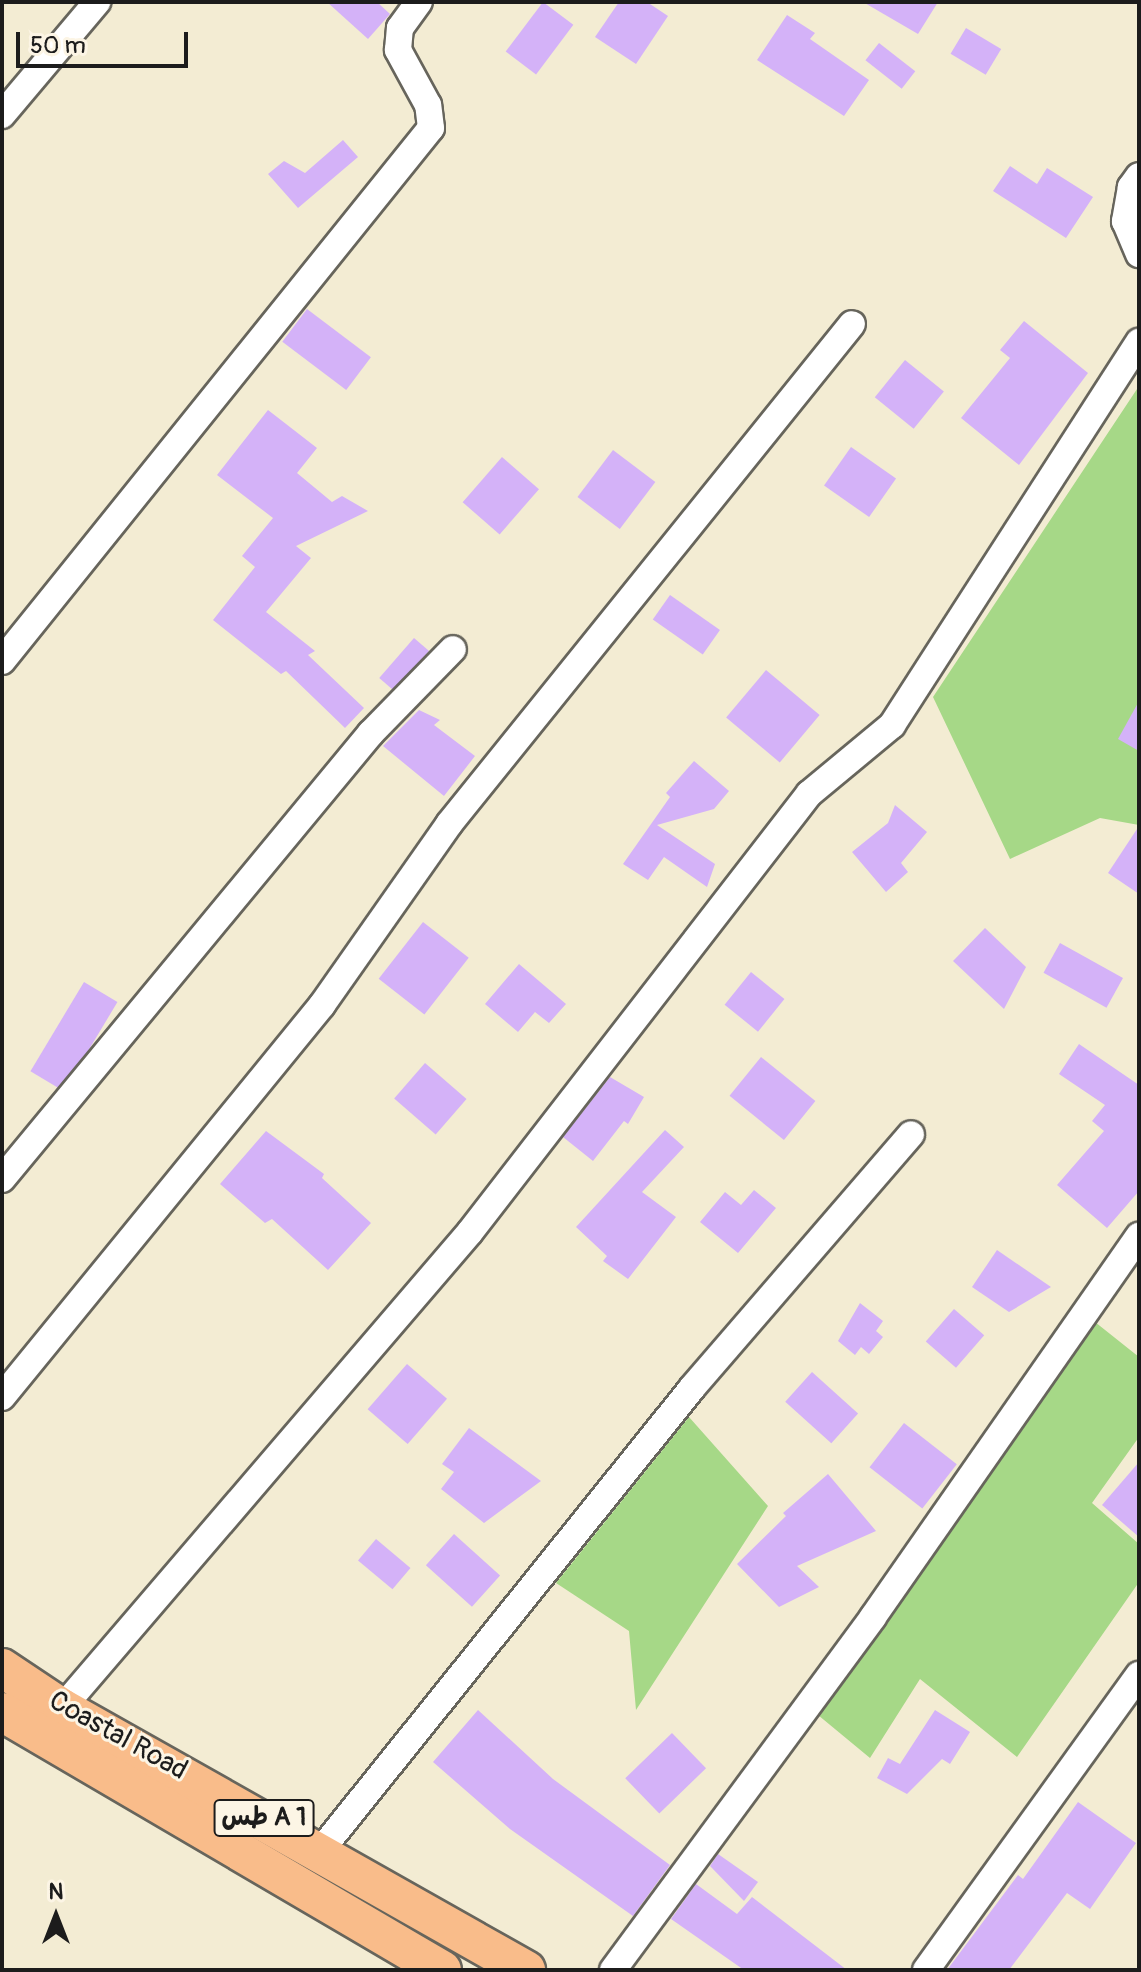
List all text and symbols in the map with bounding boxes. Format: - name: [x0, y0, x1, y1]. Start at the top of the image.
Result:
- scale bar: [20, 16, 192, 66]
- text: 50 m: [30, 31, 86, 60]
- street label: Coastal Road: [43, 1684, 193, 1788]
- road number: طس A 1: [212, 1796, 316, 1840]
- north arrow: [16, 1876, 96, 1956]
- text: N: [49, 1878, 63, 1906]

